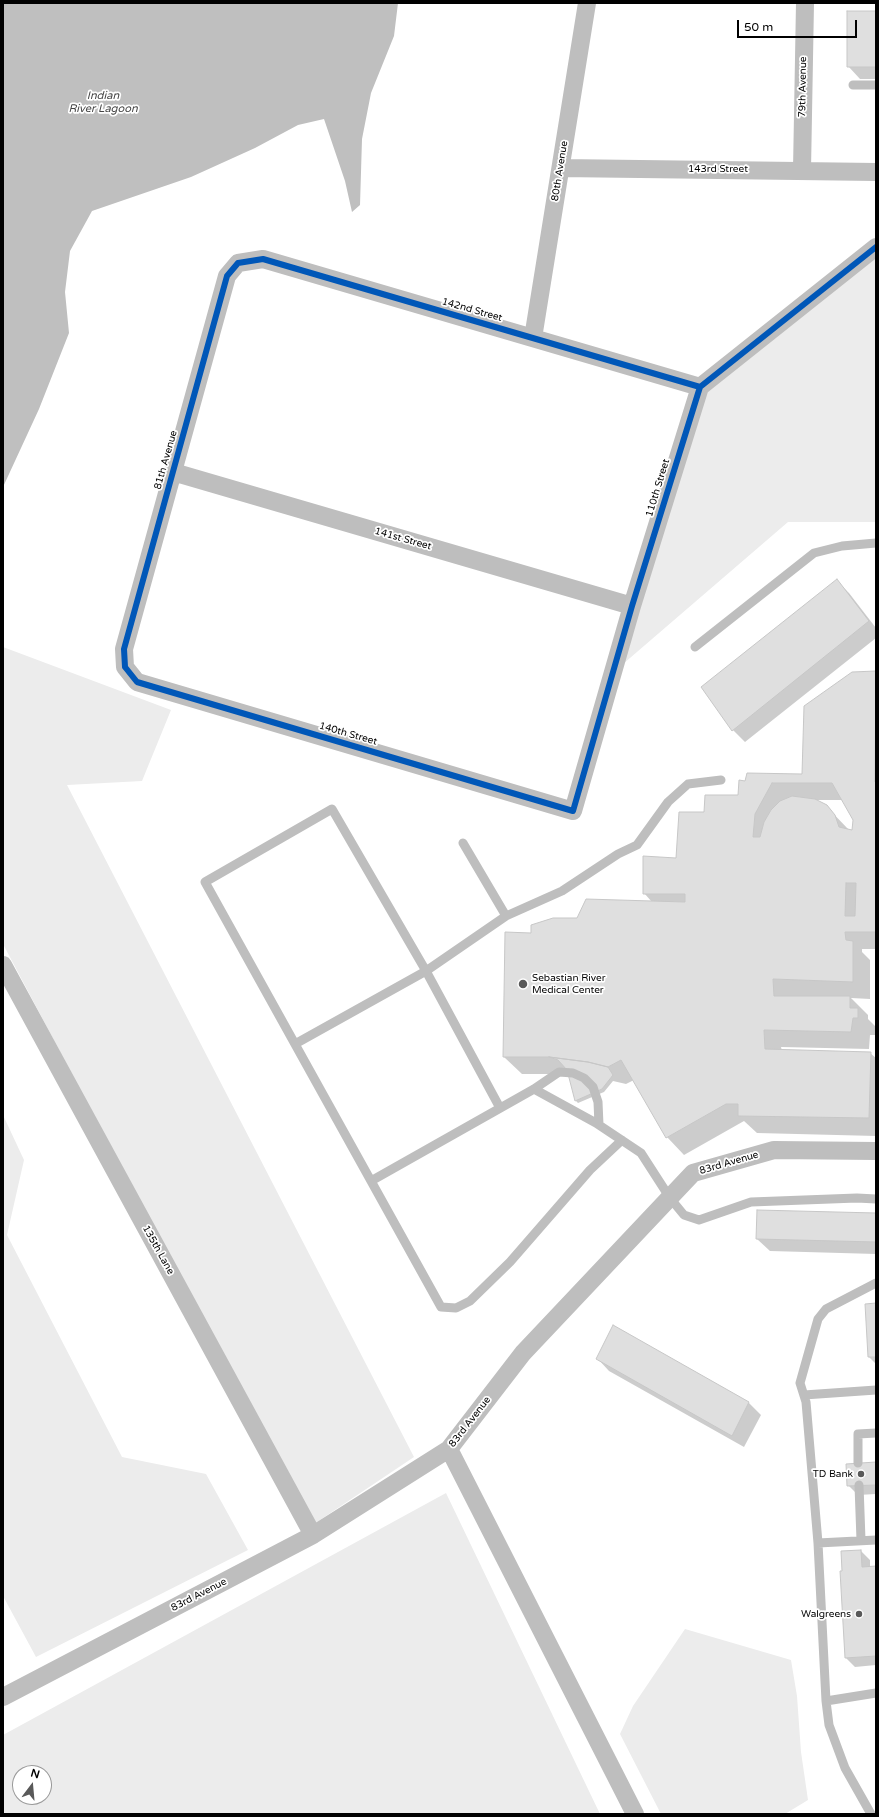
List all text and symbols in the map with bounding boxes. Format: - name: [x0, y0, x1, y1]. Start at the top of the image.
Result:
- scale bar: [739, 12, 859, 38]
- text: 50 m: [744, 20, 773, 34]
- street label: 79th Avenue: [796, 56, 810, 118]
- water label: Indian River Lagoon: [68, 89, 138, 115]
- street label: 80th Avenue: [549, 140, 571, 202]
- street label: 143rd Street: [688, 163, 748, 175]
- street label: 142nd Street: [440, 296, 504, 324]
- street label: 81th Avenue: [152, 429, 180, 491]
- street label: 110th Street: [644, 458, 672, 518]
- street label: 141st Street: [373, 525, 433, 553]
- street label: 140th Street: [318, 720, 378, 748]
- place label: Sebastian River Medical Center: [532, 972, 605, 996]
- marker: Sebastian River Medical Center: [517, 978, 529, 990]
- street label: 83rd Avenue: [698, 1149, 760, 1177]
- street label: 135th Lane: [140, 1223, 176, 1277]
- street label: 83rd Avenue: [447, 1394, 493, 1450]
- place label: TD Bank: [813, 1468, 853, 1480]
- marker: TD Bank: [856, 1469, 866, 1479]
- street label: 83rd Avenue: [169, 1576, 229, 1614]
- place label: Walgreens: [801, 1608, 851, 1620]
- marker: Walgreens: [854, 1609, 864, 1619]
- north arrow: [12, 1765, 52, 1805]
- text: N: [29, 1766, 41, 1781]

